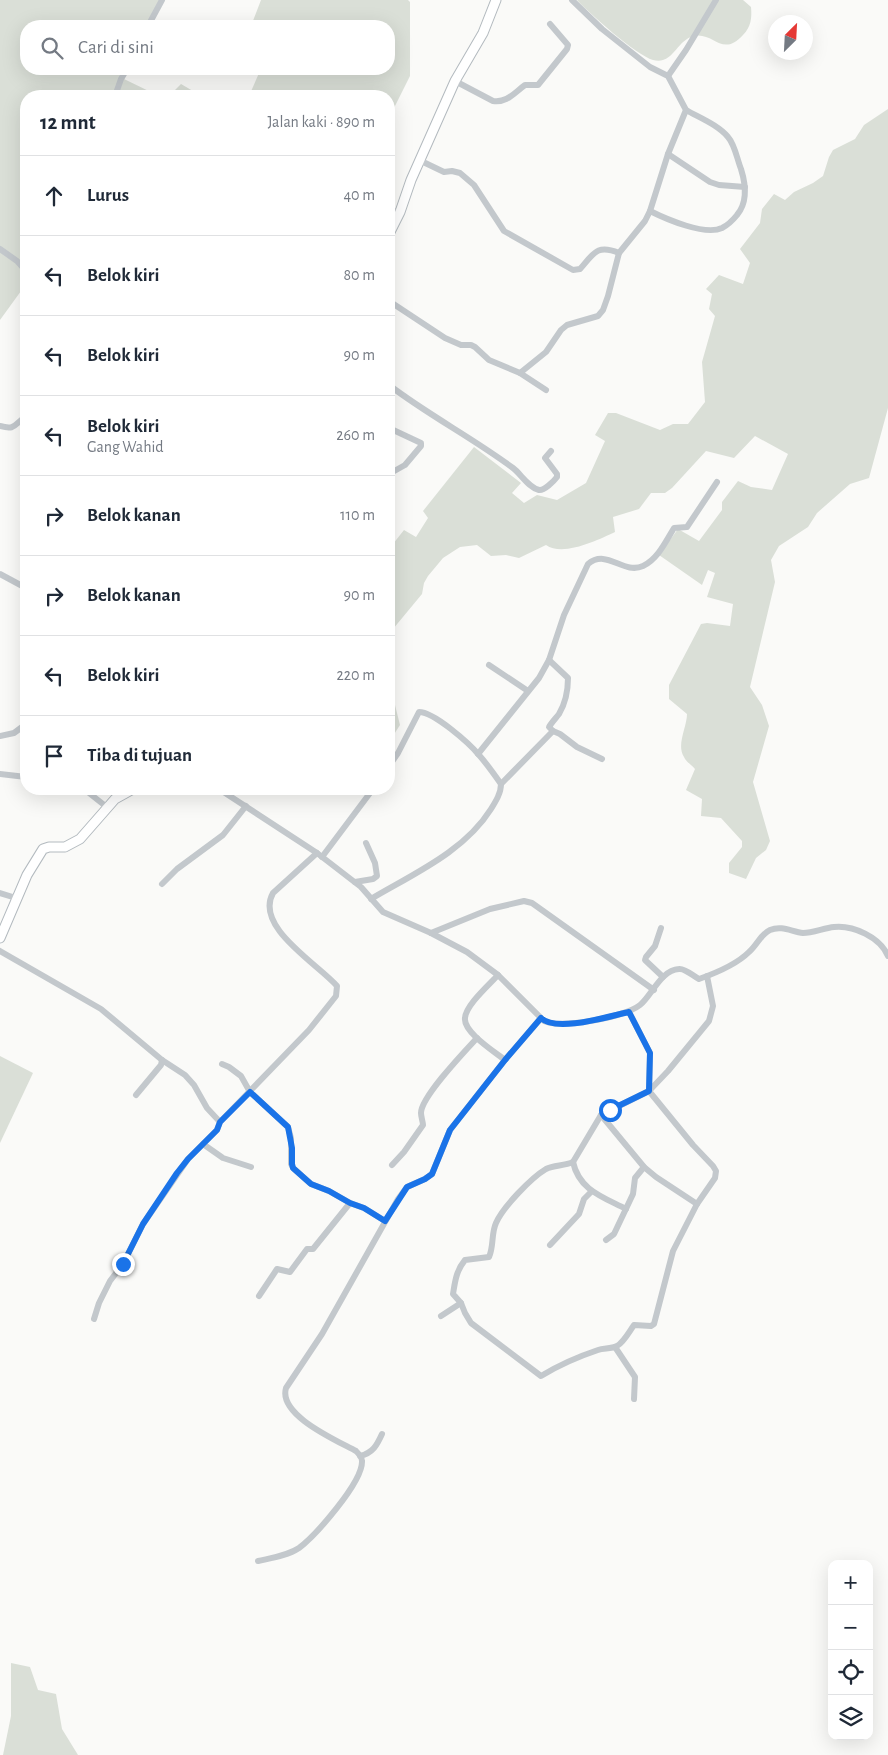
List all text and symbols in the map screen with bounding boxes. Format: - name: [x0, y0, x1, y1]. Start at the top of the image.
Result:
- north arrow: [768, 15, 813, 60]
- search box: [20, 20, 395, 75]
- icon: search: [38, 34, 66, 62]
- text: Cari di sini: [78, 38, 154, 57]
- text: 12 mnt: [40, 112, 96, 133]
- text: Jalan kaki · 890 m: [267, 114, 375, 130]
- icon: ahead: [40, 182, 68, 210]
- text: Lurus: [87, 186, 129, 205]
- text: 40 m: [343, 187, 375, 203]
- icon: left: [40, 262, 68, 290]
- text: Belok kiri: [87, 266, 159, 285]
- text: 80 m: [344, 267, 375, 283]
- icon: left: [40, 342, 68, 370]
- text: Belok kiri: [87, 346, 159, 365]
- text: 90 m: [344, 347, 375, 363]
- text: Belok kiri: [87, 417, 159, 436]
- icon: left: [40, 422, 68, 450]
- text: 260 m: [336, 427, 375, 443]
- text: Gang Wahid: [87, 439, 164, 455]
- icon: right: [40, 502, 68, 530]
- text: Belok kanan: [87, 506, 181, 525]
- text: 110 m: [340, 507, 375, 523]
- icon: right: [40, 582, 68, 610]
- text: Belok kanan: [87, 586, 181, 605]
- text: 90 m: [344, 587, 375, 603]
- icon: left: [40, 662, 68, 690]
- text: Belok kiri: [87, 666, 159, 685]
- text: 220 m: [337, 667, 375, 683]
- icon: arrive: [40, 742, 68, 770]
- text: Tiba di tujuan: [87, 746, 192, 765]
- route start: [599, 1099, 622, 1122]
- route end: [112, 1253, 135, 1276]
- map controls: [828, 1560, 873, 1740]
- button: +: [828, 1560, 873, 1605]
- button: −: [828, 1605, 873, 1650]
- button: locate: [828, 1650, 873, 1695]
- button: layers: [828, 1695, 873, 1740]

